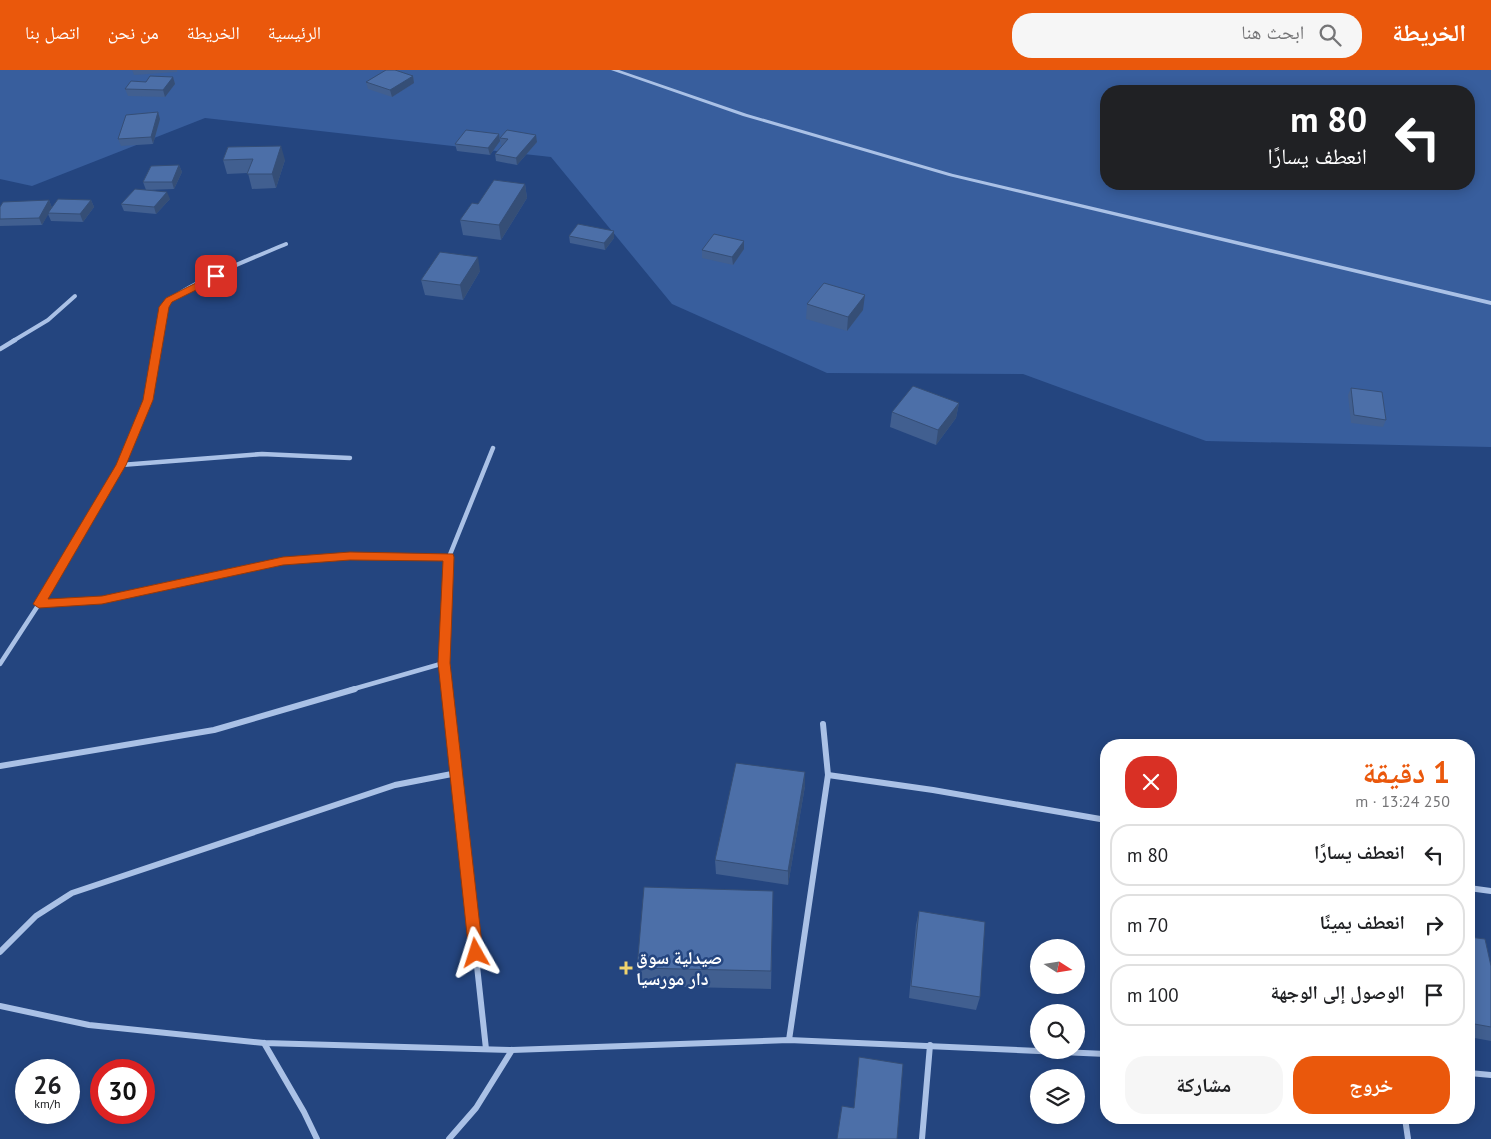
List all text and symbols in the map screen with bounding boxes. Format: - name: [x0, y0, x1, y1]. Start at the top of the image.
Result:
- search box: [1012, 13, 1362, 58]
- text: الخريطة: [1392, 17, 1466, 48]
- text: ابحث هنا: [1241, 20, 1304, 44]
- text: اتصل بنا: [25, 21, 80, 44]
- text: من نحن: [108, 21, 159, 44]
- text: الخريطة: [187, 21, 240, 44]
- text: الرئيسية: [268, 21, 321, 44]
- icon: search: [1316, 21, 1344, 49]
- text: 80 m: [1290, 96, 1367, 142]
- icon: left: [1385, 105, 1450, 170]
- text: انعطف يسارًا: [1267, 142, 1367, 170]
- pin: [195, 255, 237, 297]
- icon: arrive: [202, 262, 230, 290]
- text: 1 دقيقة: [1362, 752, 1450, 791]
- button: close: [1125, 756, 1177, 808]
- text: 250 m · 13:24: [1355, 791, 1450, 811]
- text: انعطف يسارًا: [1314, 840, 1405, 864]
- icon: left: [1420, 841, 1448, 869]
- text: 80 m: [1127, 843, 1168, 867]
- text: انعطف يمينًا: [1320, 910, 1405, 934]
- icon: right: [1420, 911, 1448, 939]
- text: 70 m: [1127, 913, 1168, 937]
- position arrow: [449, 926, 501, 978]
- north arrow: [1030, 939, 1085, 994]
- map controls: [1030, 939, 1085, 1124]
- place label: صيدلية سوق دار مورسيا: [636, 946, 722, 990]
- marker: صيدلية سوق دار مورسيا: [620, 962, 632, 974]
- text: الوصول إلى الوجهة: [1270, 980, 1405, 1004]
- icon: arrive: [1420, 981, 1448, 1009]
- text: 100 m: [1127, 983, 1179, 1007]
- button: search: [1030, 1004, 1085, 1059]
- button: مشاركة: [1125, 1056, 1283, 1114]
- button: خروج: [1293, 1056, 1450, 1114]
- speed limit sign: 30: [90, 1059, 155, 1124]
- text: 26: [33, 1069, 62, 1101]
- button: layers: [1030, 1069, 1085, 1124]
- text: km/h: [34, 1096, 61, 1111]

